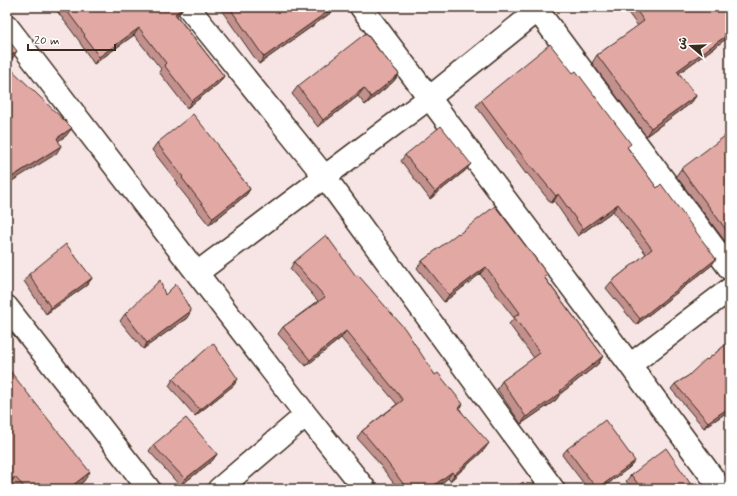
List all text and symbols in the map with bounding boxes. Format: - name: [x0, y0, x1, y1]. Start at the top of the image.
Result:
- scale bar: [28, 26, 115, 52]
- north arrow: [671, 26, 711, 66]
- text: 20 m: [34, 33, 60, 49]
- text: ش: [674, 35, 691, 51]

